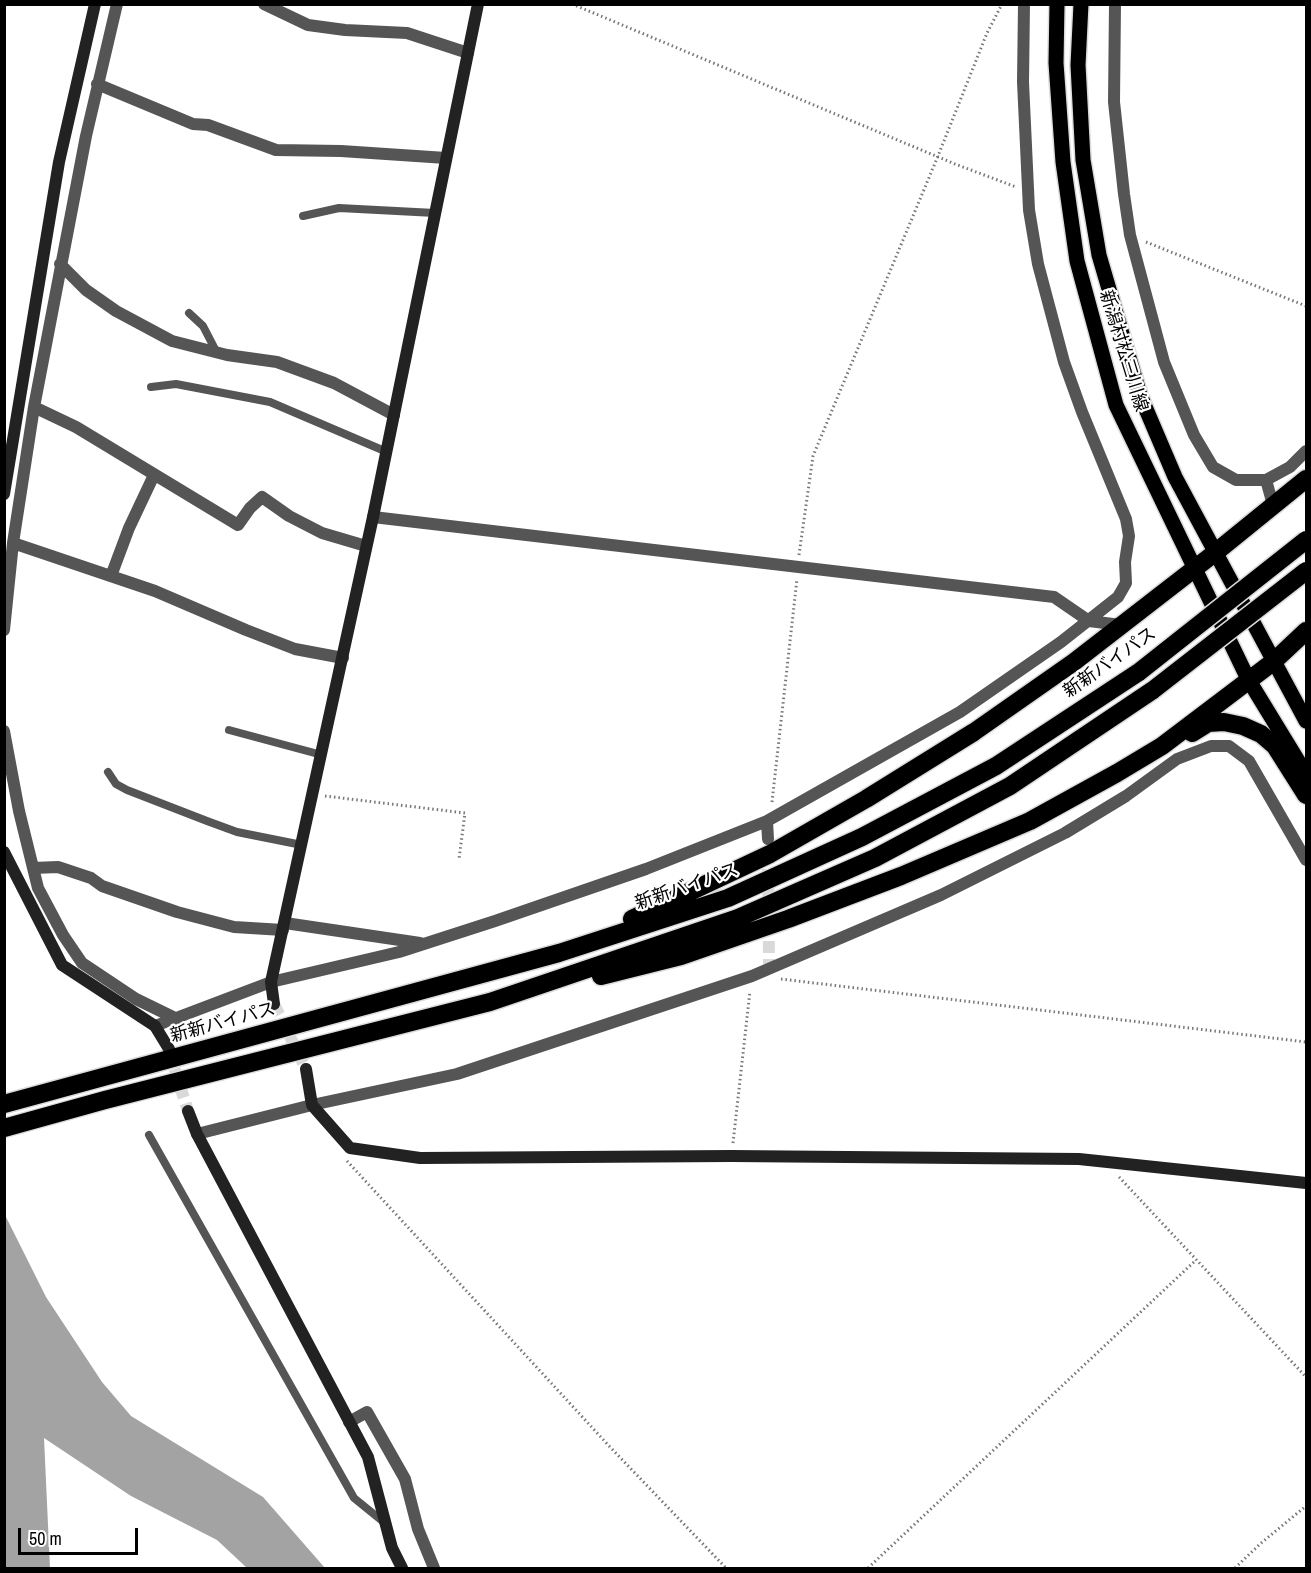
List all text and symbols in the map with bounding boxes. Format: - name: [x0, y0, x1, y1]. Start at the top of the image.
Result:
- street label: 新潟村松三川線: [1094, 288, 1152, 414]
- street label: 新新バイパス: [1060, 623, 1160, 703]
- street label: 新新バイパス: [632, 859, 742, 915]
- street label: 新新バイパス: [168, 999, 278, 1047]
- scale bar: [21, 1516, 141, 1554]
- text: 50 m: [29, 1526, 62, 1551]

